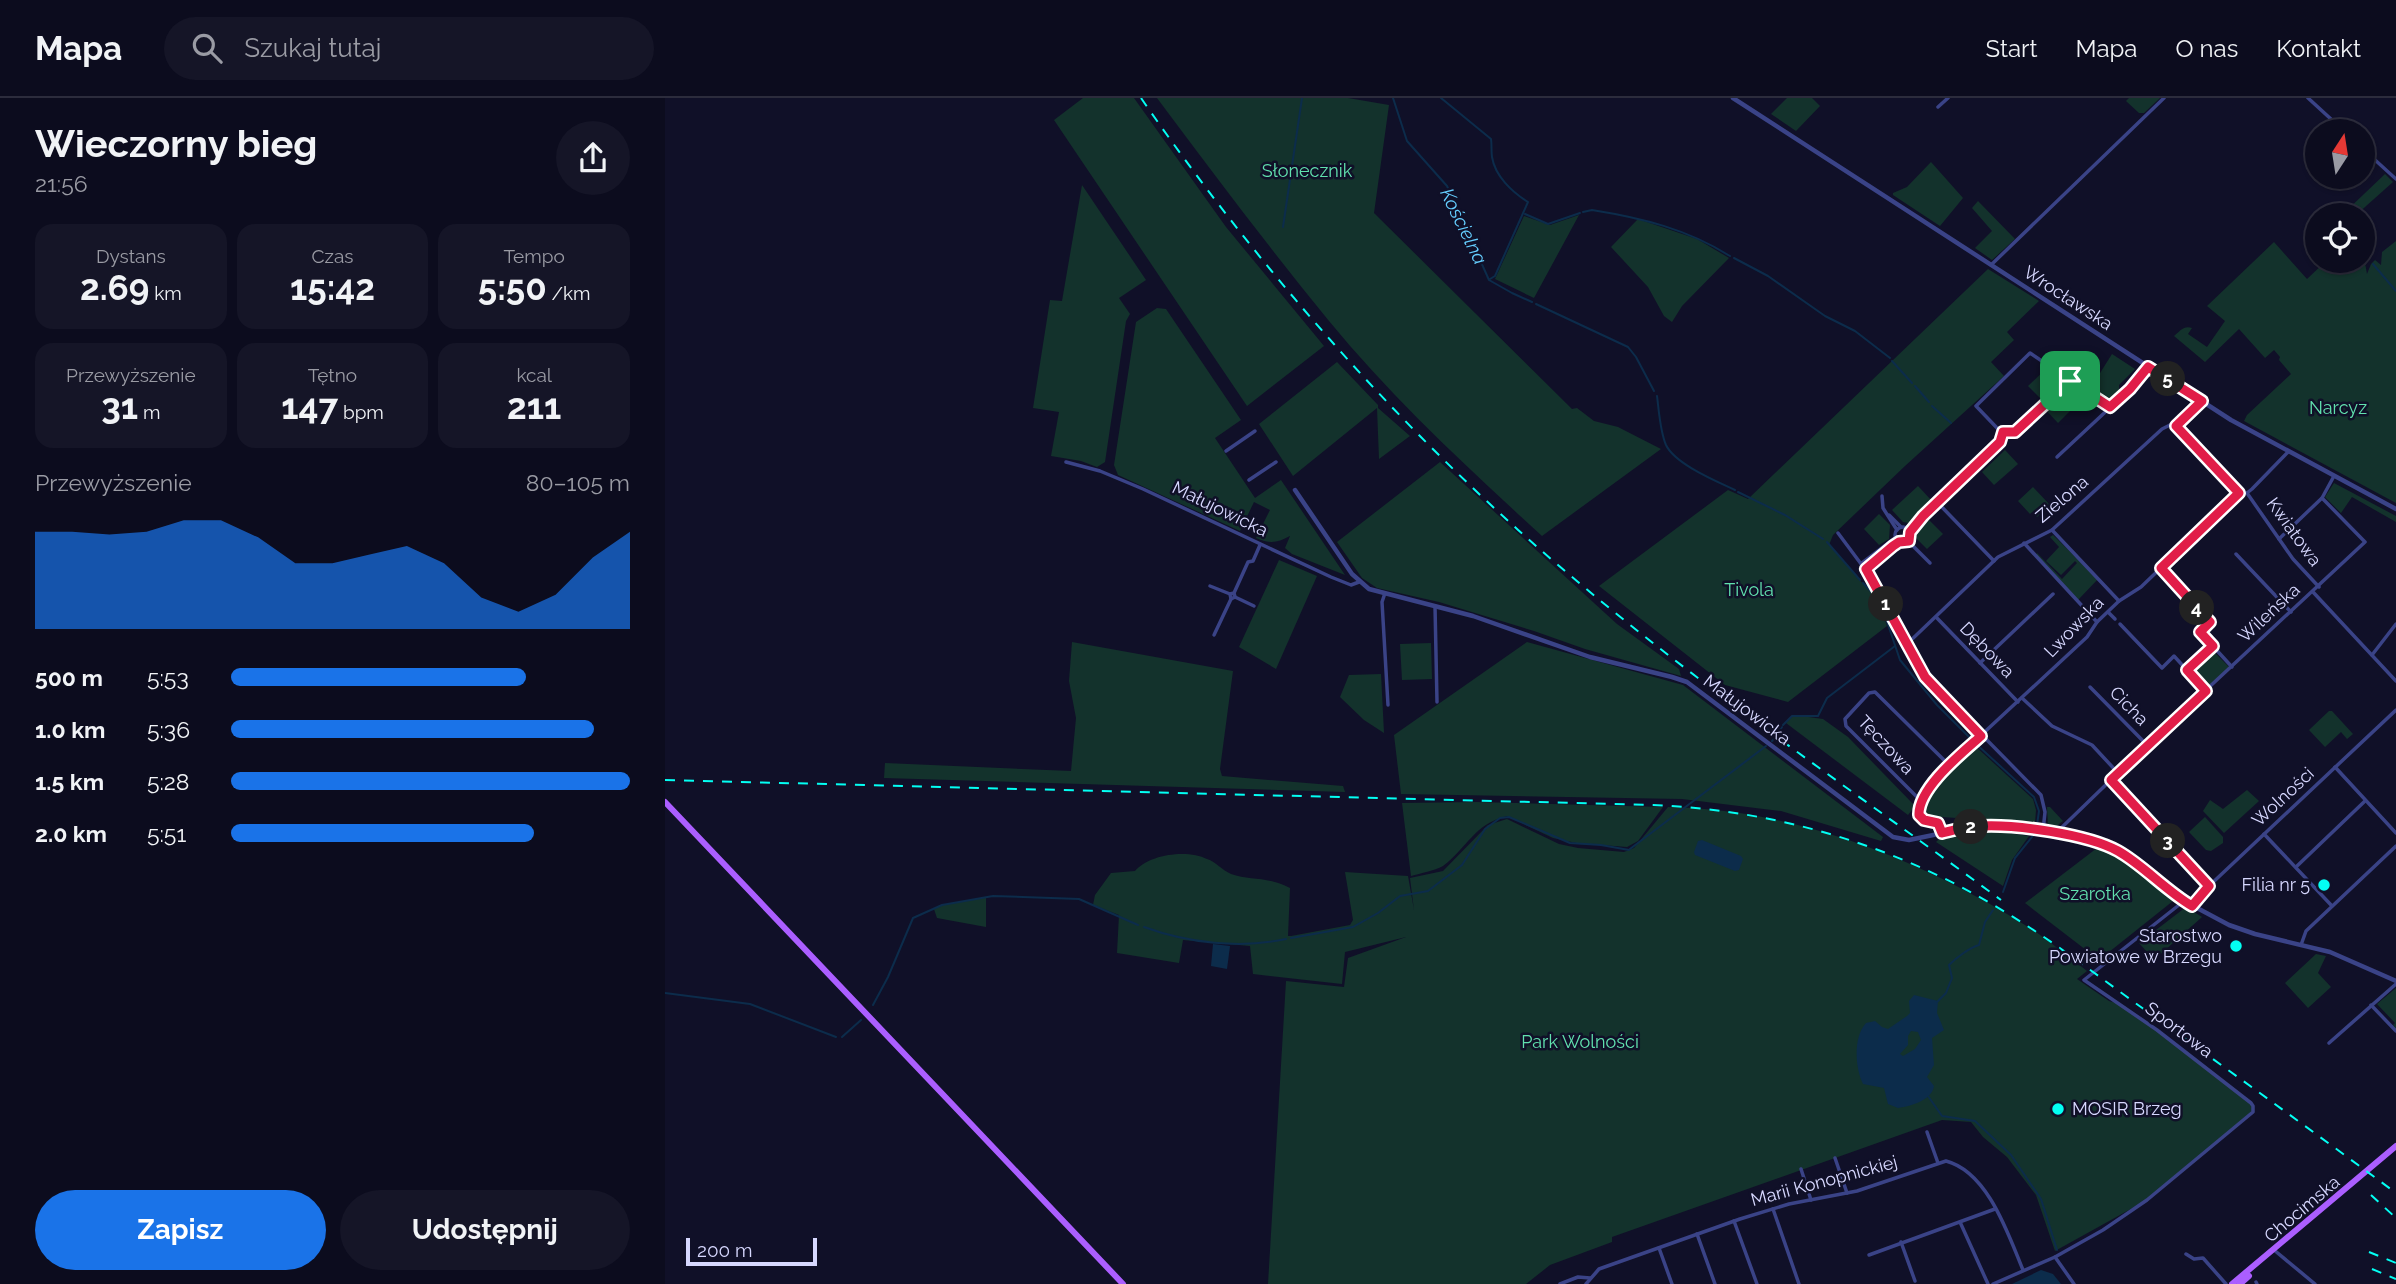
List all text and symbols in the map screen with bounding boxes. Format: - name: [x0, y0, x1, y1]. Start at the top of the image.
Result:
- search box: [164, 17, 654, 80]
- text: Mapa: [35, 29, 122, 68]
- icon: search: [188, 29, 226, 67]
- text: Szukaj tutaj: [244, 33, 381, 63]
- text: Start: [1986, 34, 2038, 63]
- text: Mapa: [2076, 34, 2137, 63]
- text: O nas: [2175, 34, 2238, 63]
- text: Kontakt: [2276, 34, 2361, 63]
- north arrow: [2305, 119, 2375, 189]
- map controls: [2305, 119, 2375, 273]
- text: Wieczorny bieg: [35, 121, 317, 166]
- button: share: [556, 121, 630, 195]
- park label: Słonecznik: [1262, 160, 1353, 181]
- text: 21:56: [35, 170, 88, 197]
- water label: Kościelna: [1436, 184, 1492, 268]
- button: locate: [2305, 203, 2375, 273]
- text: Dystans: [96, 245, 166, 267]
- text: Czas: [312, 245, 353, 267]
- text: Tempo: [504, 245, 565, 267]
- street label: Wrocławska: [2020, 261, 2117, 334]
- text: 2.69: [80, 267, 149, 308]
- text: 15:42: [290, 267, 375, 308]
- text: 5:50: [478, 267, 547, 308]
- text: km: [149, 282, 182, 304]
- text: /km: [547, 282, 591, 304]
- pin: [2040, 351, 2100, 411]
- icon: arrive: [2051, 362, 2089, 400]
- pin: 5: [2151, 362, 2185, 396]
- text: Przewyższenie: [66, 364, 196, 386]
- text: Tętno: [308, 364, 357, 386]
- text: kcal: [516, 364, 552, 386]
- text: 5: [2162, 367, 2173, 389]
- text: 31: [101, 386, 138, 427]
- text: 147: [281, 386, 338, 427]
- text: 211: [507, 386, 561, 427]
- park label: Narcyz: [2309, 397, 2367, 418]
- text: m: [138, 401, 160, 423]
- text: bpm: [338, 401, 384, 423]
- text: Przewyższenie: [35, 469, 192, 496]
- text: 80–105 m: [526, 469, 630, 496]
- street label: Zielona: [2031, 471, 2092, 527]
- street label: Małujowicka: [1169, 476, 1271, 541]
- street label: Kwiatowa: [2262, 493, 2326, 570]
- park label: Tivola: [1724, 579, 1774, 600]
- street label: Wileńska: [2233, 579, 2304, 646]
- pin: 1: [1869, 587, 1903, 622]
- pin: 4: [2179, 590, 2215, 626]
- text: 1: [1881, 592, 1890, 614]
- street label: Lwowska: [2040, 592, 2108, 661]
- text: 4: [2191, 596, 2202, 618]
- street label: Dębowa: [1956, 617, 2019, 682]
- text: 500 m: [35, 664, 103, 691]
- text: 5:53: [147, 664, 189, 691]
- street label: Małujowicka: [1700, 670, 1795, 749]
- street label: Cicha: [2106, 682, 2153, 730]
- street label: Tęczowa: [1854, 711, 1919, 778]
- text: 1.0 km: [35, 716, 105, 743]
- text: 5:36: [147, 716, 190, 743]
- street label: Wolności: [2247, 763, 2318, 831]
- text: 1.5 km: [35, 768, 104, 795]
- text: 5:28: [147, 768, 189, 795]
- pin: 2: [1953, 810, 1989, 844]
- text: 2: [1965, 815, 1976, 837]
- text: 2.0 km: [35, 820, 107, 847]
- text: 5:51: [147, 820, 186, 847]
- pin: 3: [2151, 824, 2185, 858]
- text: 3: [2162, 829, 2173, 851]
- place label: Filia nr 5: [2241, 874, 2310, 895]
- marker: Filia nr 5: [2316, 877, 2332, 893]
- park label: Szarotka: [2059, 883, 2131, 904]
- place label: Starostwo Powiatowe w Brzegu: [2049, 925, 2222, 967]
- marker: Starostwo Powiatowe w Brzegu: [2228, 938, 2244, 954]
- street label: Sportowa: [2141, 997, 2217, 1062]
- park label: Park Wolności: [1521, 1031, 1639, 1052]
- place label: MOSIR Brzeg: [2072, 1098, 2182, 1119]
- marker: MOSIR Brzeg: [2050, 1101, 2066, 1117]
- street label: Marii Konopnickiej: [1748, 1151, 1899, 1210]
- street label: Chocimska: [2260, 1171, 2344, 1246]
- button: Zapisz: [35, 1190, 326, 1270]
- button: Udostępnij: [340, 1190, 630, 1270]
- scale bar: [686, 1235, 817, 1267]
- text: 200 m: [697, 1239, 752, 1261]

